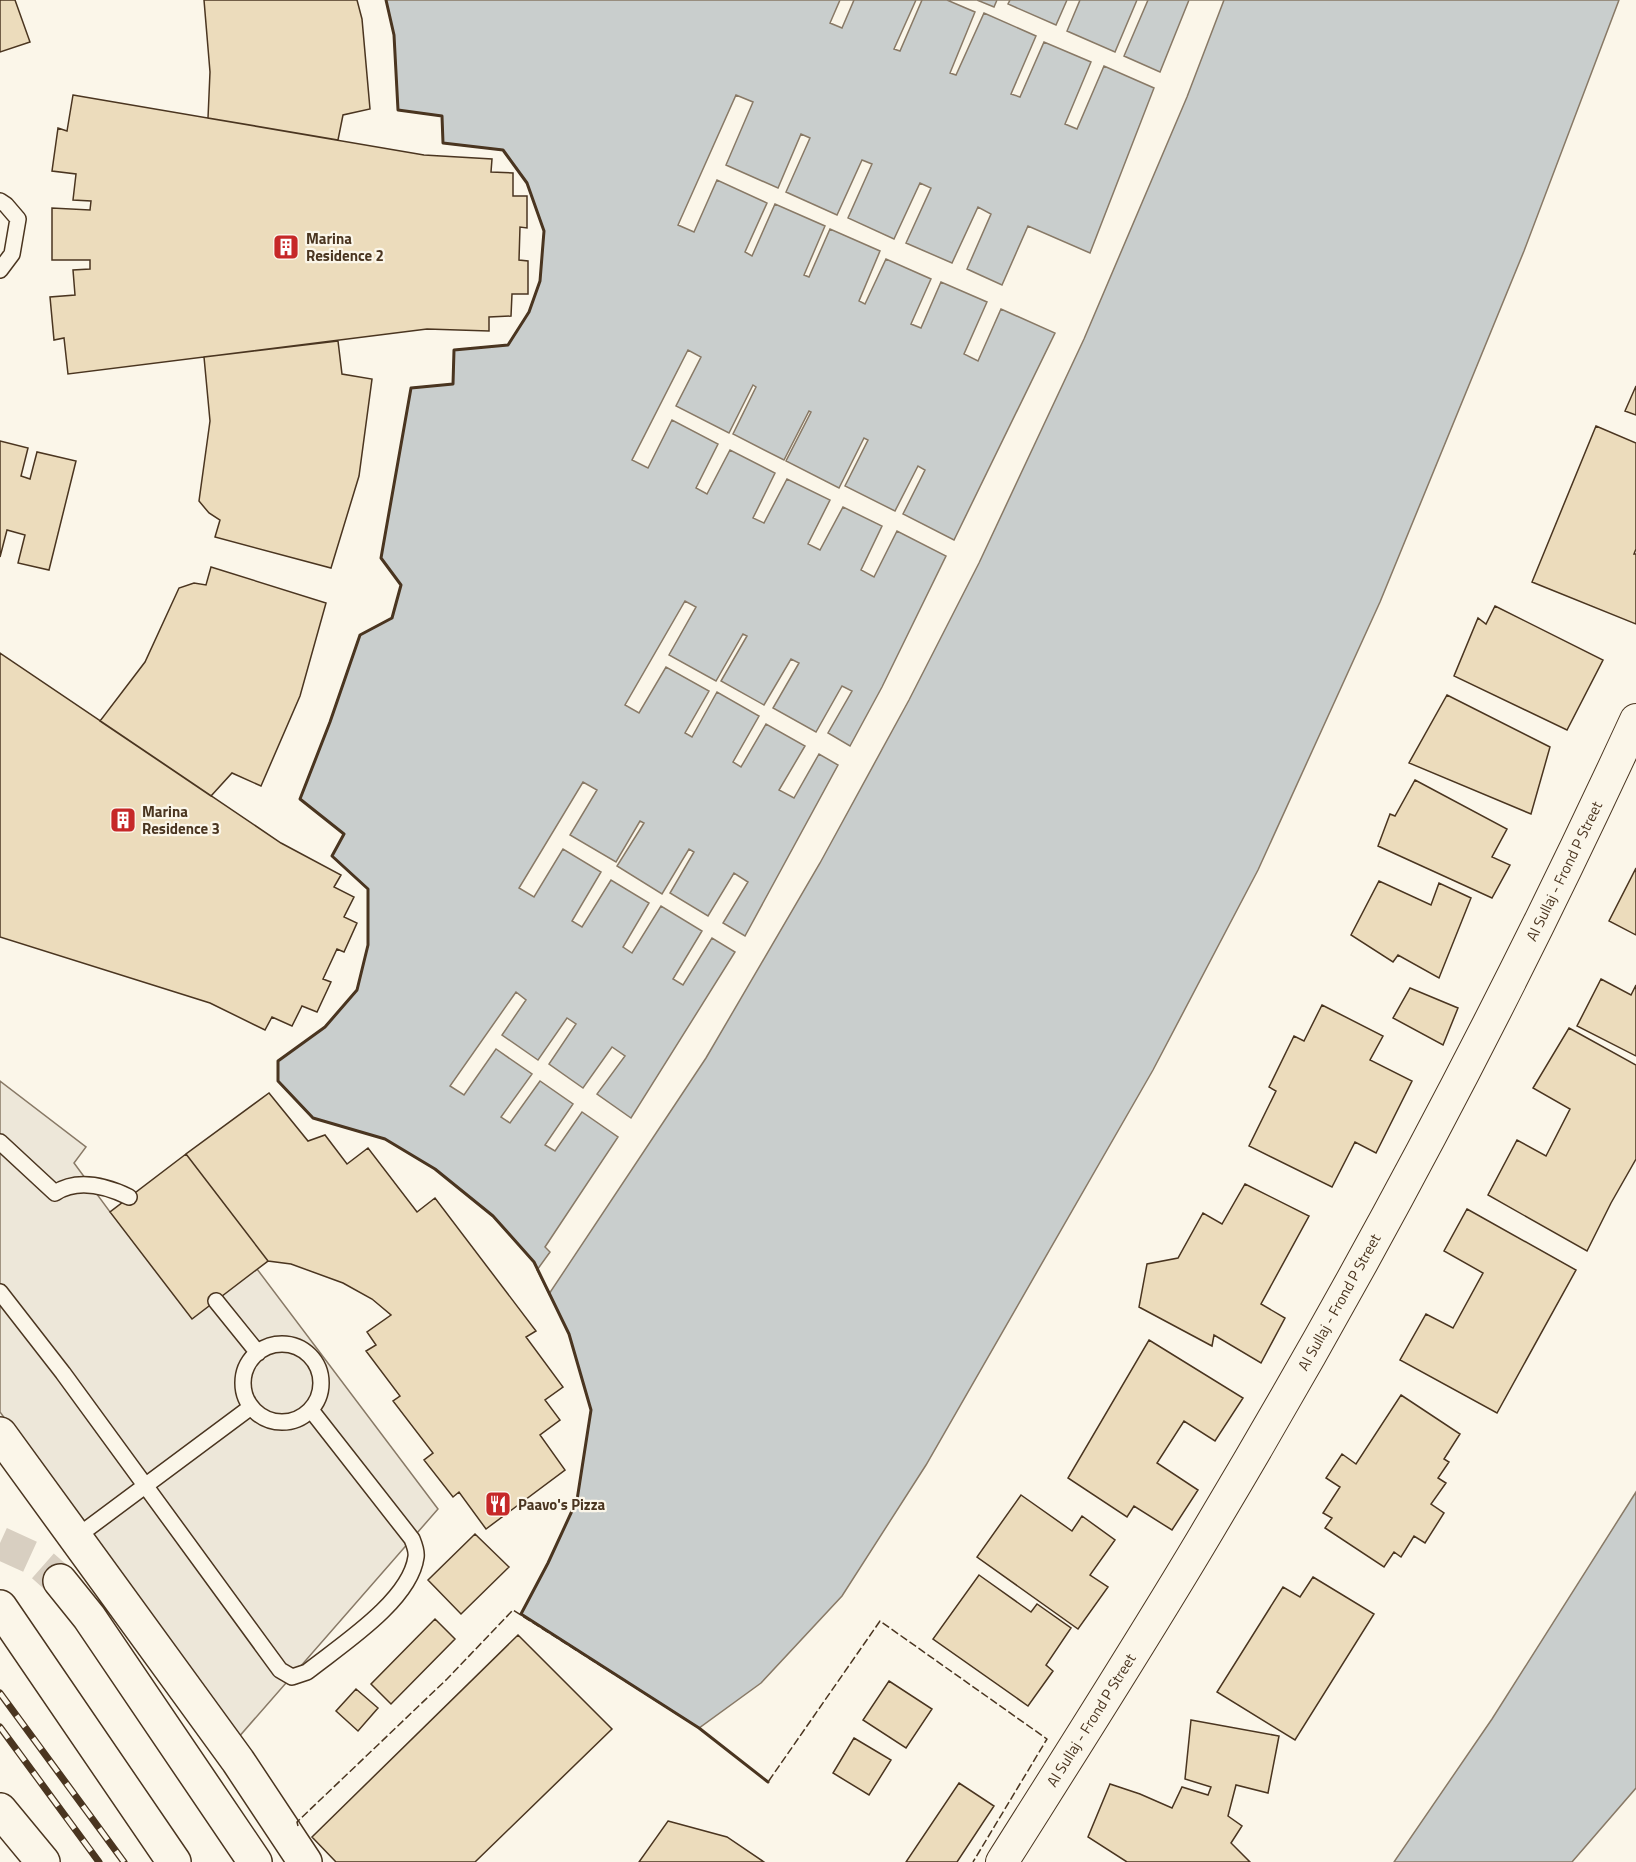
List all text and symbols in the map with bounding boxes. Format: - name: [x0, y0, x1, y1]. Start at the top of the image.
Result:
- place label: Marina Residence 2: [306, 227, 384, 267]
- building icon: Marina Residence 2: [271, 232, 301, 262]
- street label: Al Sullaj - Frond P Street: [1520, 796, 1608, 945]
- place label: Marina Residence 3: [142, 800, 220, 840]
- building icon: Marina Residence 3: [108, 805, 138, 835]
- street label: Al Sullaj - Frond P Street: [1292, 1229, 1387, 1375]
- restaurant icon: Paavo's Pizza: [483, 1489, 513, 1519]
- place label: Paavo's Pizza: [518, 1493, 605, 1516]
- street label: Al Sullaj - Frond P Street: [1041, 1648, 1142, 1791]

